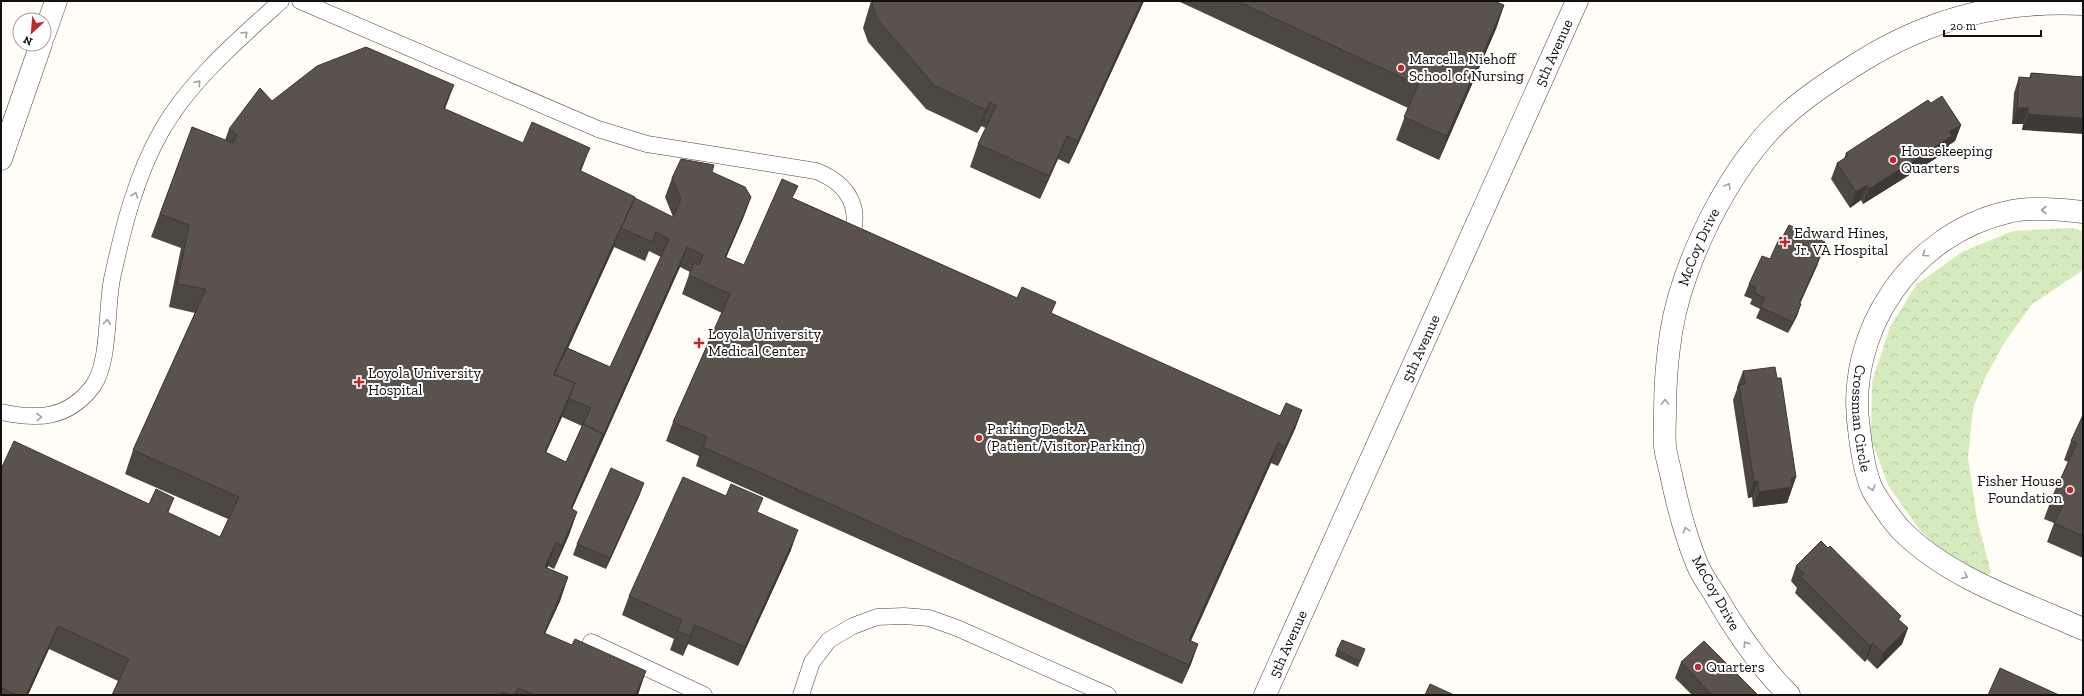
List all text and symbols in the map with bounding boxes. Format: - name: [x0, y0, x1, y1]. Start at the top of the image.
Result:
- north arrow: [12, 12, 52, 52]
- scale bar: [1944, 12, 2041, 38]
- street label: 5th Avenue: [1531, 16, 1577, 89]
- text: 20 m: [1950, 19, 1977, 33]
- one-way arrow: [240, 31, 248, 39]
- text: N: [21, 33, 34, 48]
- place label: Marcella Niehoff School of Nursing: [1409, 50, 1524, 85]
- marker: Marcella Niehoff School of Nursing: [1396, 63, 1406, 73]
- one-way arrow: [193, 80, 200, 88]
- place label: Housekeeping Quarters: [1901, 142, 1993, 177]
- marker: Housekeeping Quarters: [1888, 155, 1898, 165]
- one-way arrow: [1724, 183, 1731, 190]
- one-way arrow: [130, 192, 138, 199]
- street label: McCoy Drive: [1674, 205, 1723, 288]
- one-way arrow: [2041, 206, 2047, 214]
- place label: Edward Hines, Jr. VA Hospital: [1794, 224, 1888, 259]
- marker: Edward Hines, Jr. VA Hospital: [1779, 236, 1791, 248]
- one-way arrow: [1922, 249, 1929, 257]
- street label: 5th Avenue: [1398, 312, 1444, 385]
- one-way arrow: [102, 319, 111, 325]
- place label: Loyola University Medical Center: [708, 325, 822, 360]
- marker: Loyola University Medical Center: [693, 337, 705, 349]
- street label: Crossman Circle: [1848, 363, 1875, 474]
- place label: Loyola University Hospital: [368, 364, 482, 399]
- marker: Loyola University Hospital: [353, 376, 365, 388]
- one-way arrow: [1661, 399, 1669, 405]
- one-way arrow: [36, 413, 42, 421]
- place label: Parking Deck A (Patient/Visitor Parking): [987, 420, 1145, 455]
- marker: Parking Deck A (Patient/Visitor Parking): [974, 433, 984, 443]
- place label: Fisher House Foundation: [1977, 472, 2062, 507]
- one-way arrow: [1868, 484, 1876, 491]
- marker: Fisher House Foundation: [2065, 485, 2075, 495]
- one-way arrow: [1682, 526, 1691, 533]
- street label: McCoy Drive: [1688, 552, 1744, 634]
- one-way arrow: [1960, 571, 1968, 579]
- street label: 5th Avenue: [1265, 607, 1311, 680]
- one-way arrow: [1743, 641, 1751, 648]
- place label: Quarters: [1706, 658, 1765, 676]
- marker: Quarters: [1693, 662, 1703, 672]

